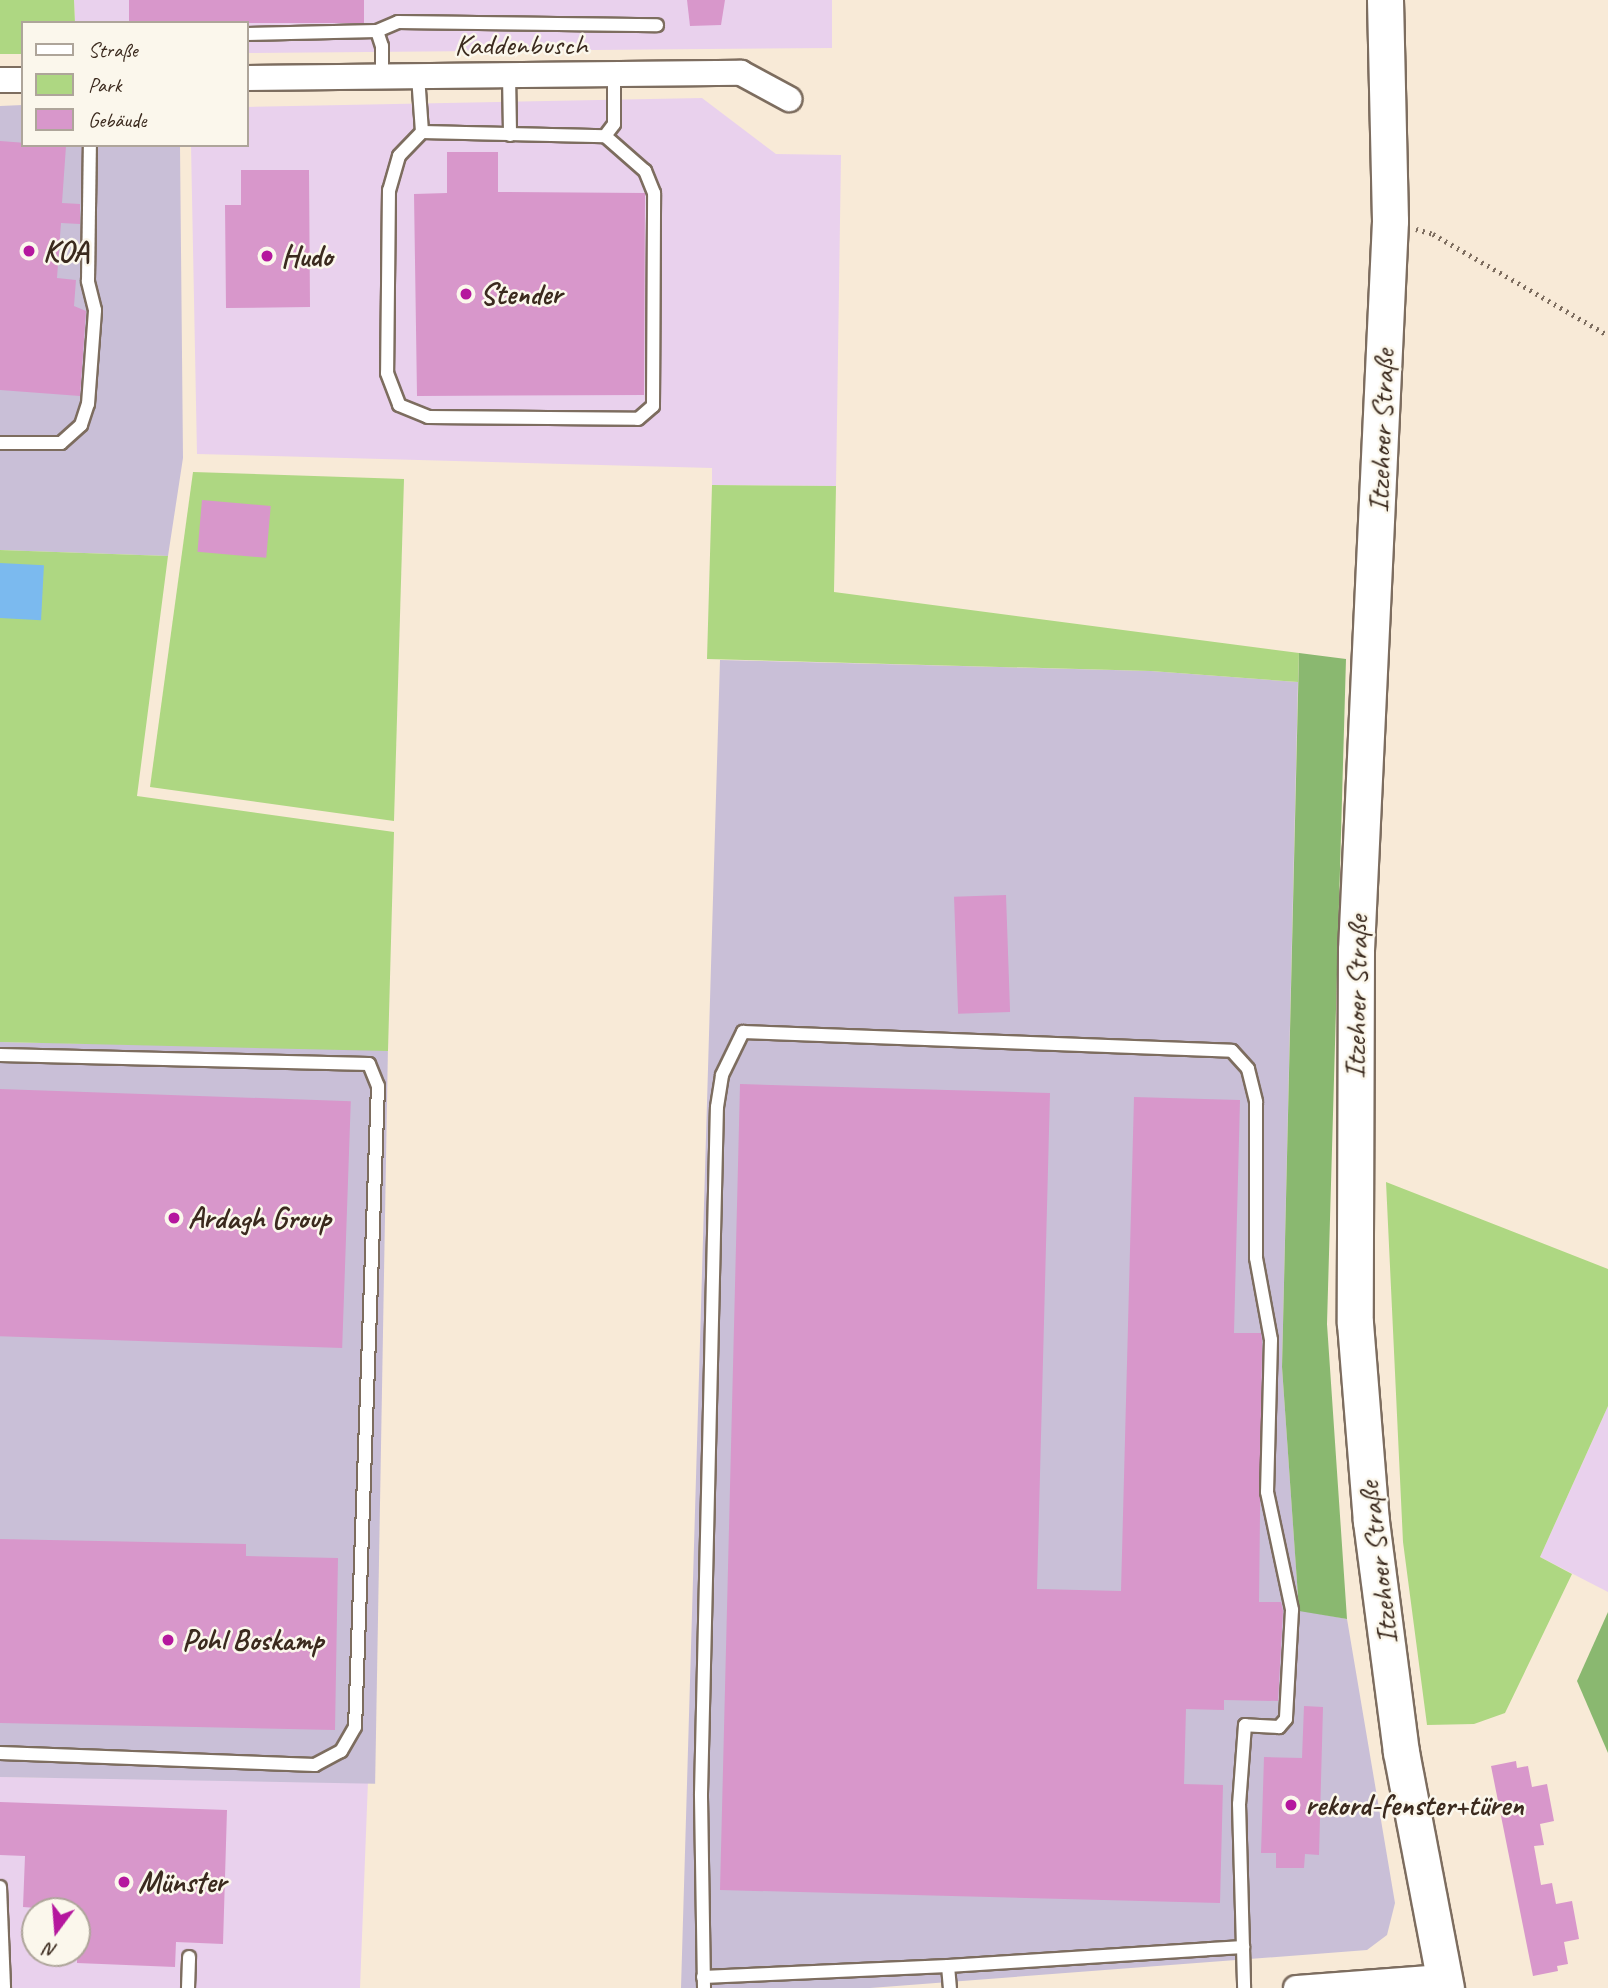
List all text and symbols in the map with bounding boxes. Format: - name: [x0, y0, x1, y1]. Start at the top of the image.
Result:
- legend: [21, 21, 248, 147]
- street label: Kaddenbusch: [454, 26, 588, 62]
- text: Straße: [88, 37, 138, 63]
- text: Park: [88, 72, 121, 98]
- text: Gebäude: [88, 107, 146, 133]
- place label: KOA: [43, 233, 88, 269]
- place label: Hudo: [281, 238, 332, 274]
- marker: KOA: [21, 243, 37, 259]
- marker: Hudo: [259, 248, 275, 264]
- place label: Stender: [480, 276, 562, 312]
- marker: Stender: [458, 286, 474, 302]
- street label: Itzehoer Straße: [1360, 348, 1402, 514]
- street label: Itzehoer Straße: [1337, 915, 1375, 1079]
- place label: Ardagh Group: [188, 1200, 331, 1236]
- marker: Ardagh Group: [166, 1210, 182, 1226]
- street label: Itzehoer Straße: [1350, 1479, 1406, 1647]
- place label: Pohl Boskamp: [182, 1622, 322, 1658]
- marker: Pohl Boskamp: [160, 1632, 176, 1648]
- place label: rekord-fenster+türen: [1305, 1787, 1524, 1823]
- marker: rekord-fenster+türen: [1283, 1797, 1299, 1813]
- place label: Münster: [138, 1864, 226, 1900]
- marker: Münster: [116, 1874, 132, 1890]
- north arrow: [21, 1897, 91, 1967]
- text: N: [42, 1937, 60, 1963]

